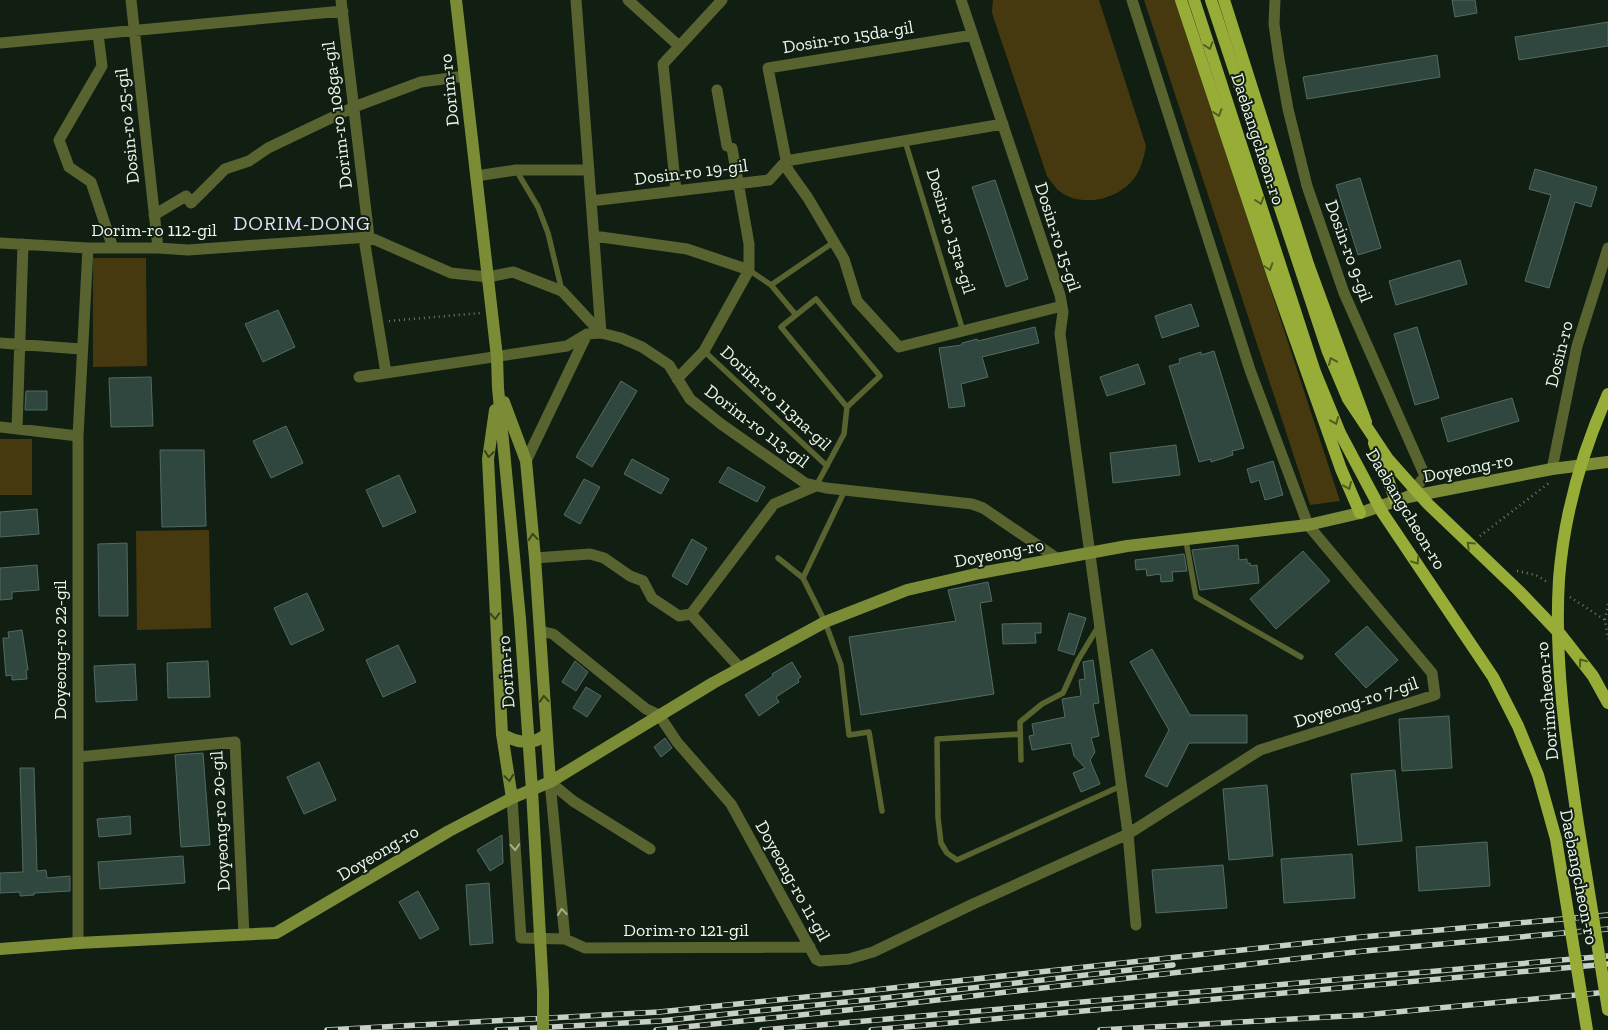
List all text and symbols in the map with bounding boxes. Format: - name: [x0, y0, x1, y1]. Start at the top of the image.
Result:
- street label: Dosin-ro 15da-gil: [781, 16, 915, 58]
- street label: Dorim-ro 108ga-gil: [317, 40, 357, 190]
- one-way arrow: [1204, 42, 1214, 50]
- street label: Dorim-ro: [434, 53, 464, 127]
- street label: Dosin-ro 25-gil: [110, 67, 144, 185]
- street label: Daebangcheon-ro: [1226, 70, 1290, 208]
- one-way arrow: [1212, 108, 1222, 116]
- street label: Dosin-ro 19-gil: [633, 154, 749, 190]
- street label: Dosin-ro 15ra-gil: [921, 166, 981, 297]
- street label: Dosin-ro 15-gil: [1030, 180, 1086, 295]
- one-way arrow: [1254, 196, 1264, 205]
- street label: Dosin-ro 9-gil: [1320, 197, 1378, 305]
- district label: DORIM-DONG: [233, 211, 371, 235]
- street label: Dorim-ro 112-gil: [91, 219, 217, 241]
- one-way arrow: [1264, 262, 1274, 271]
- street label: Dosin-ro: [1540, 319, 1578, 389]
- street label: Dorim-ro 113na-gil: [716, 341, 836, 455]
- one-way arrow: [1327, 357, 1338, 366]
- street label: Dorim-ro 113-gil: [700, 380, 814, 473]
- one-way arrow: [1329, 416, 1339, 425]
- street label: Daebangcheon-ro: [1361, 445, 1451, 573]
- street label: Doyeong-ro: [1421, 449, 1515, 487]
- one-way arrow: [484, 450, 495, 458]
- one-way arrow: [1341, 481, 1352, 490]
- one-way arrow: [528, 532, 539, 540]
- street label: Doyeong-ro: [952, 534, 1046, 572]
- one-way arrow: [1467, 541, 1476, 550]
- one-way arrow: [1409, 556, 1419, 565]
- street label: Doyeong-ro 22-gil: [49, 580, 71, 720]
- one-way arrow: [490, 612, 501, 620]
- street label: Dorim-ro: [492, 635, 520, 709]
- street label: Dorimcheon-ro: [1531, 641, 1563, 761]
- one-way arrow: [1579, 658, 1588, 668]
- street label: Doyeong-ro 7-gil: [1291, 672, 1421, 732]
- one-way arrow: [539, 694, 550, 702]
- street label: Doyeong-ro 20-gil: [205, 750, 235, 892]
- one-way arrow: [503, 774, 514, 782]
- street label: Daebangcheon-ro: [1555, 808, 1603, 946]
- street label: Doyeong-ro 11-gil: [751, 817, 835, 945]
- street label: Doyeong-ro: [333, 820, 423, 886]
- one-way arrow: [509, 843, 520, 851]
- one-way arrow: [557, 908, 568, 916]
- street label: Dorim-ro 121-gil: [623, 919, 749, 941]

